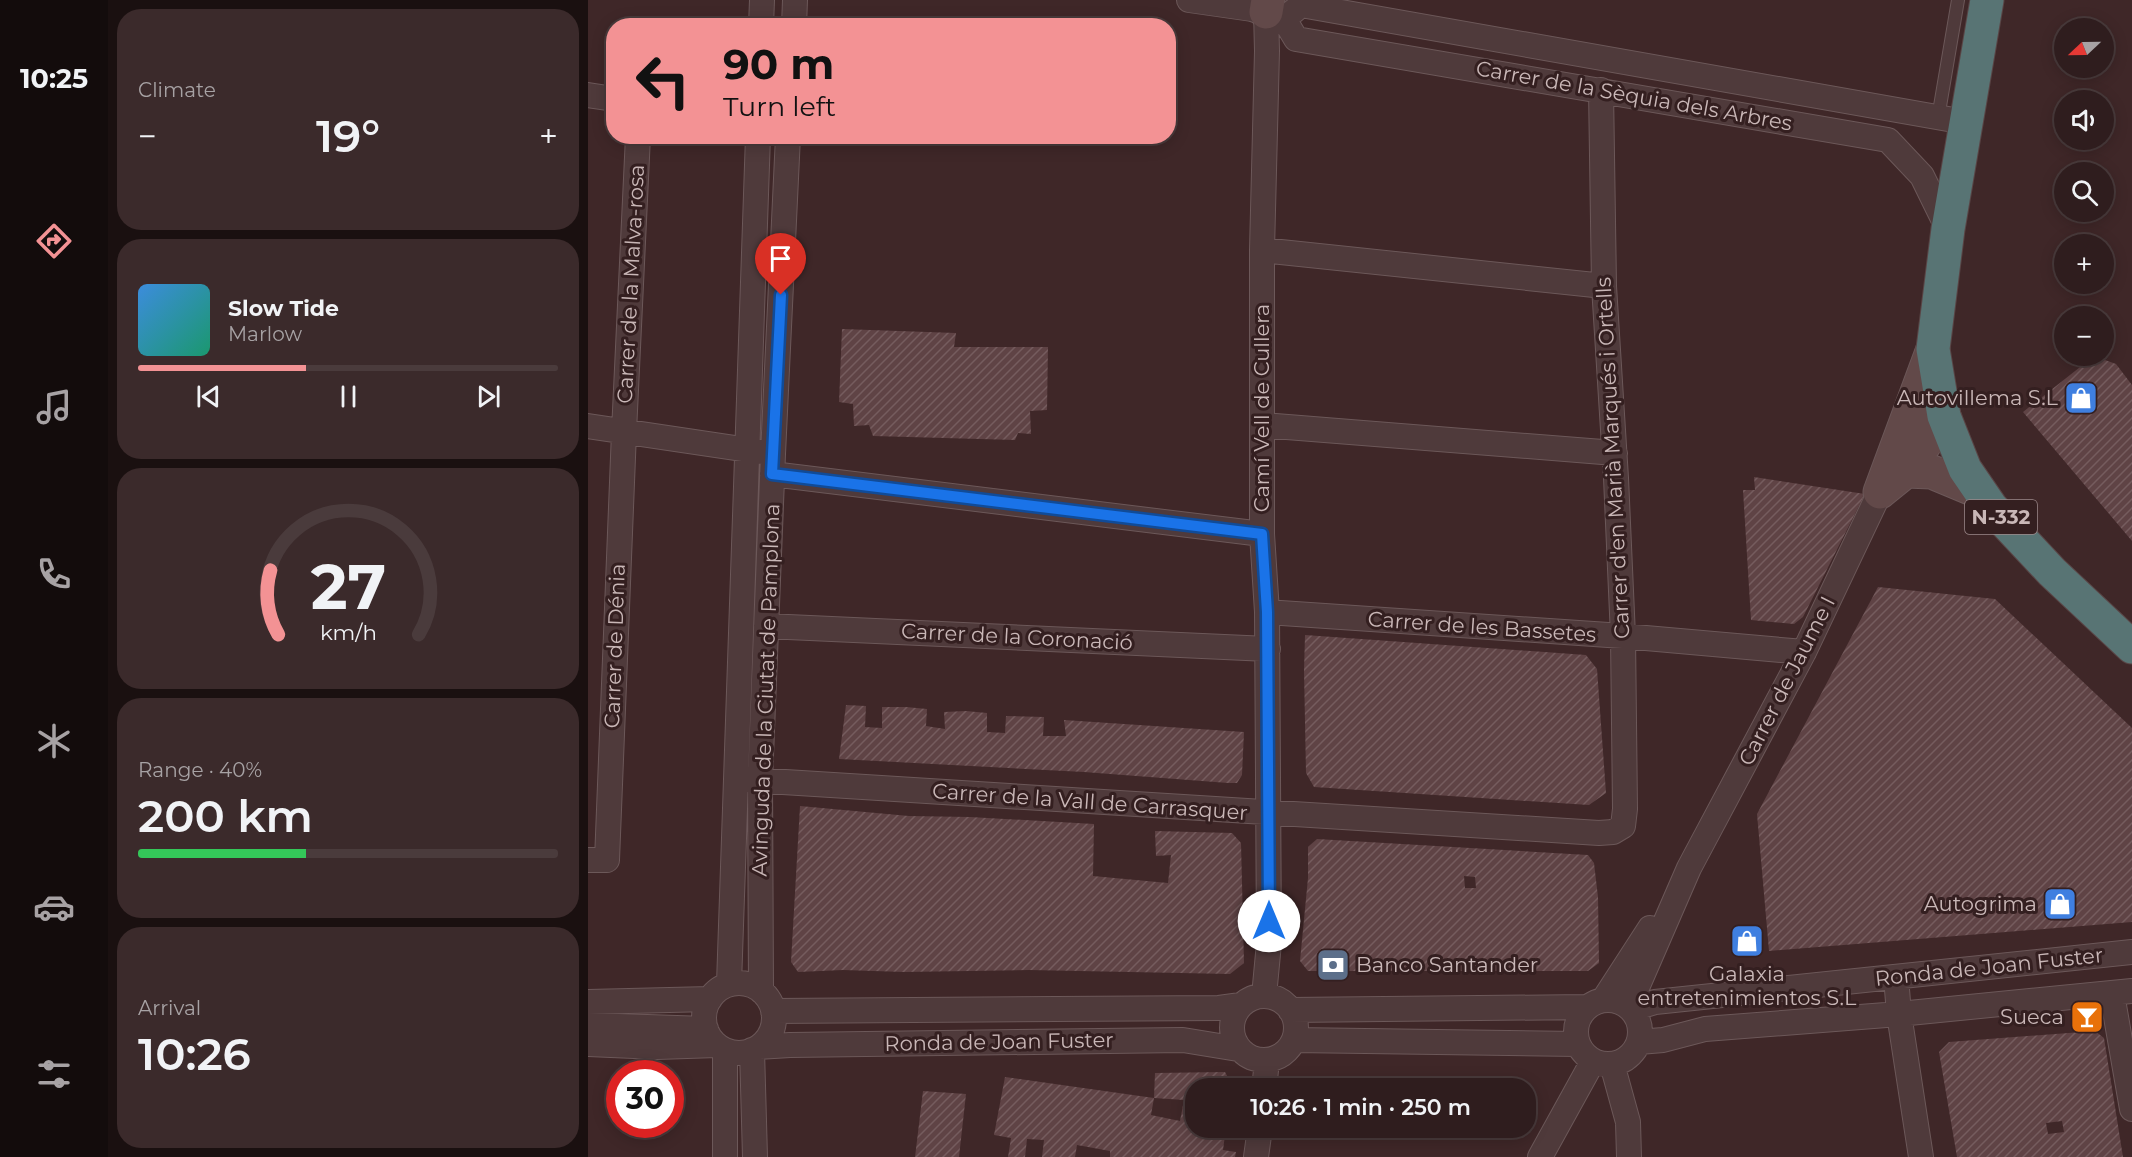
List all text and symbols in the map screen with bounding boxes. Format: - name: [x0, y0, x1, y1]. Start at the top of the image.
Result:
- north arrow: [2054, 18, 2114, 78]
- map controls: [2054, 18, 2114, 366]
- text: 90 m: [723, 38, 834, 90]
- icon: left: [624, 42, 702, 120]
- street label: Carrer de la Sèquia dels Arbres: [1474, 55, 1794, 136]
- text: 10:25: [20, 62, 88, 95]
- text: Climate: [138, 78, 216, 102]
- text: Turn left: [723, 90, 836, 123]
- button: sound: [2054, 90, 2114, 150]
- text: 19°: [316, 108, 380, 163]
- text: −: [138, 116, 157, 156]
- text: +: [539, 116, 558, 156]
- button: search: [2054, 162, 2114, 222]
- street label: Carrer de la Malva-rosa: [612, 164, 649, 404]
- icon: directions: [33, 220, 75, 262]
- pin: [755, 233, 806, 295]
- button: +: [2054, 234, 2114, 294]
- icon: arrive: [764, 242, 797, 275]
- street label: Carrer d'en Marià Marqués i Ortells: [1591, 277, 1634, 640]
- text: Slow Tide: [228, 295, 339, 322]
- street label: Camí Vell de Cullera: [1249, 304, 1274, 512]
- button: −: [2054, 306, 2114, 366]
- text: Marlow: [228, 322, 302, 346]
- icon: previous: [192, 380, 225, 413]
- icon: pause: [332, 380, 365, 413]
- icon: next: [472, 380, 505, 413]
- shop icon: Autovillema S.L: [2063, 380, 2099, 416]
- place label: Autovillema S.L: [1897, 385, 2059, 410]
- icon: music: [33, 386, 75, 428]
- road number: N-332: [1965, 500, 2037, 534]
- street label: Avinguda de la Ciutat de Pamplona: [746, 503, 785, 877]
- text: 27: [310, 550, 386, 626]
- icon: phone: [33, 553, 75, 595]
- street label: Carrer de Dénia: [599, 563, 630, 729]
- street label: Carrer de Jaume I: [1733, 592, 1840, 769]
- street label: Carrer de les Bassetes: [1367, 606, 1597, 647]
- street label: Carrer de la Coronació: [900, 618, 1134, 655]
- text: km/h: [319, 620, 377, 646]
- icon: climate: [33, 720, 75, 762]
- text: Range · 40%: [138, 758, 262, 782]
- street label: Carrer de la Vall de Carrasquer: [931, 778, 1249, 825]
- text: 200 km: [138, 788, 313, 843]
- icon: car: [33, 886, 75, 928]
- shop icon: Autogrima: [2042, 886, 2078, 922]
- position arrow: [1237, 889, 1301, 953]
- place label: Autogrima: [1924, 891, 2037, 916]
- shop icon: Galaxia entretenimientos S.L: [1729, 923, 1765, 959]
- street label: Ronda de Joan Fuster: [1874, 942, 2104, 991]
- bank icon: Banco Santander: [1315, 947, 1351, 983]
- place label: Banco Santander: [1356, 952, 1538, 977]
- place label: Galaxia entretenimientos S.L: [1638, 961, 1857, 1010]
- text: Arrival: [138, 996, 201, 1020]
- bar icon: Sueca: [2069, 999, 2105, 1035]
- place label: Sueca: [2000, 1004, 2064, 1029]
- text: 10:26: [138, 1026, 251, 1081]
- street label: Ronda de Joan Fuster: [884, 1027, 1114, 1056]
- icon: filters: [33, 1053, 75, 1095]
- speed limit sign: 30: [606, 1060, 684, 1138]
- text: 10:26 · 1 min · 250 m: [1250, 1094, 1471, 1121]

